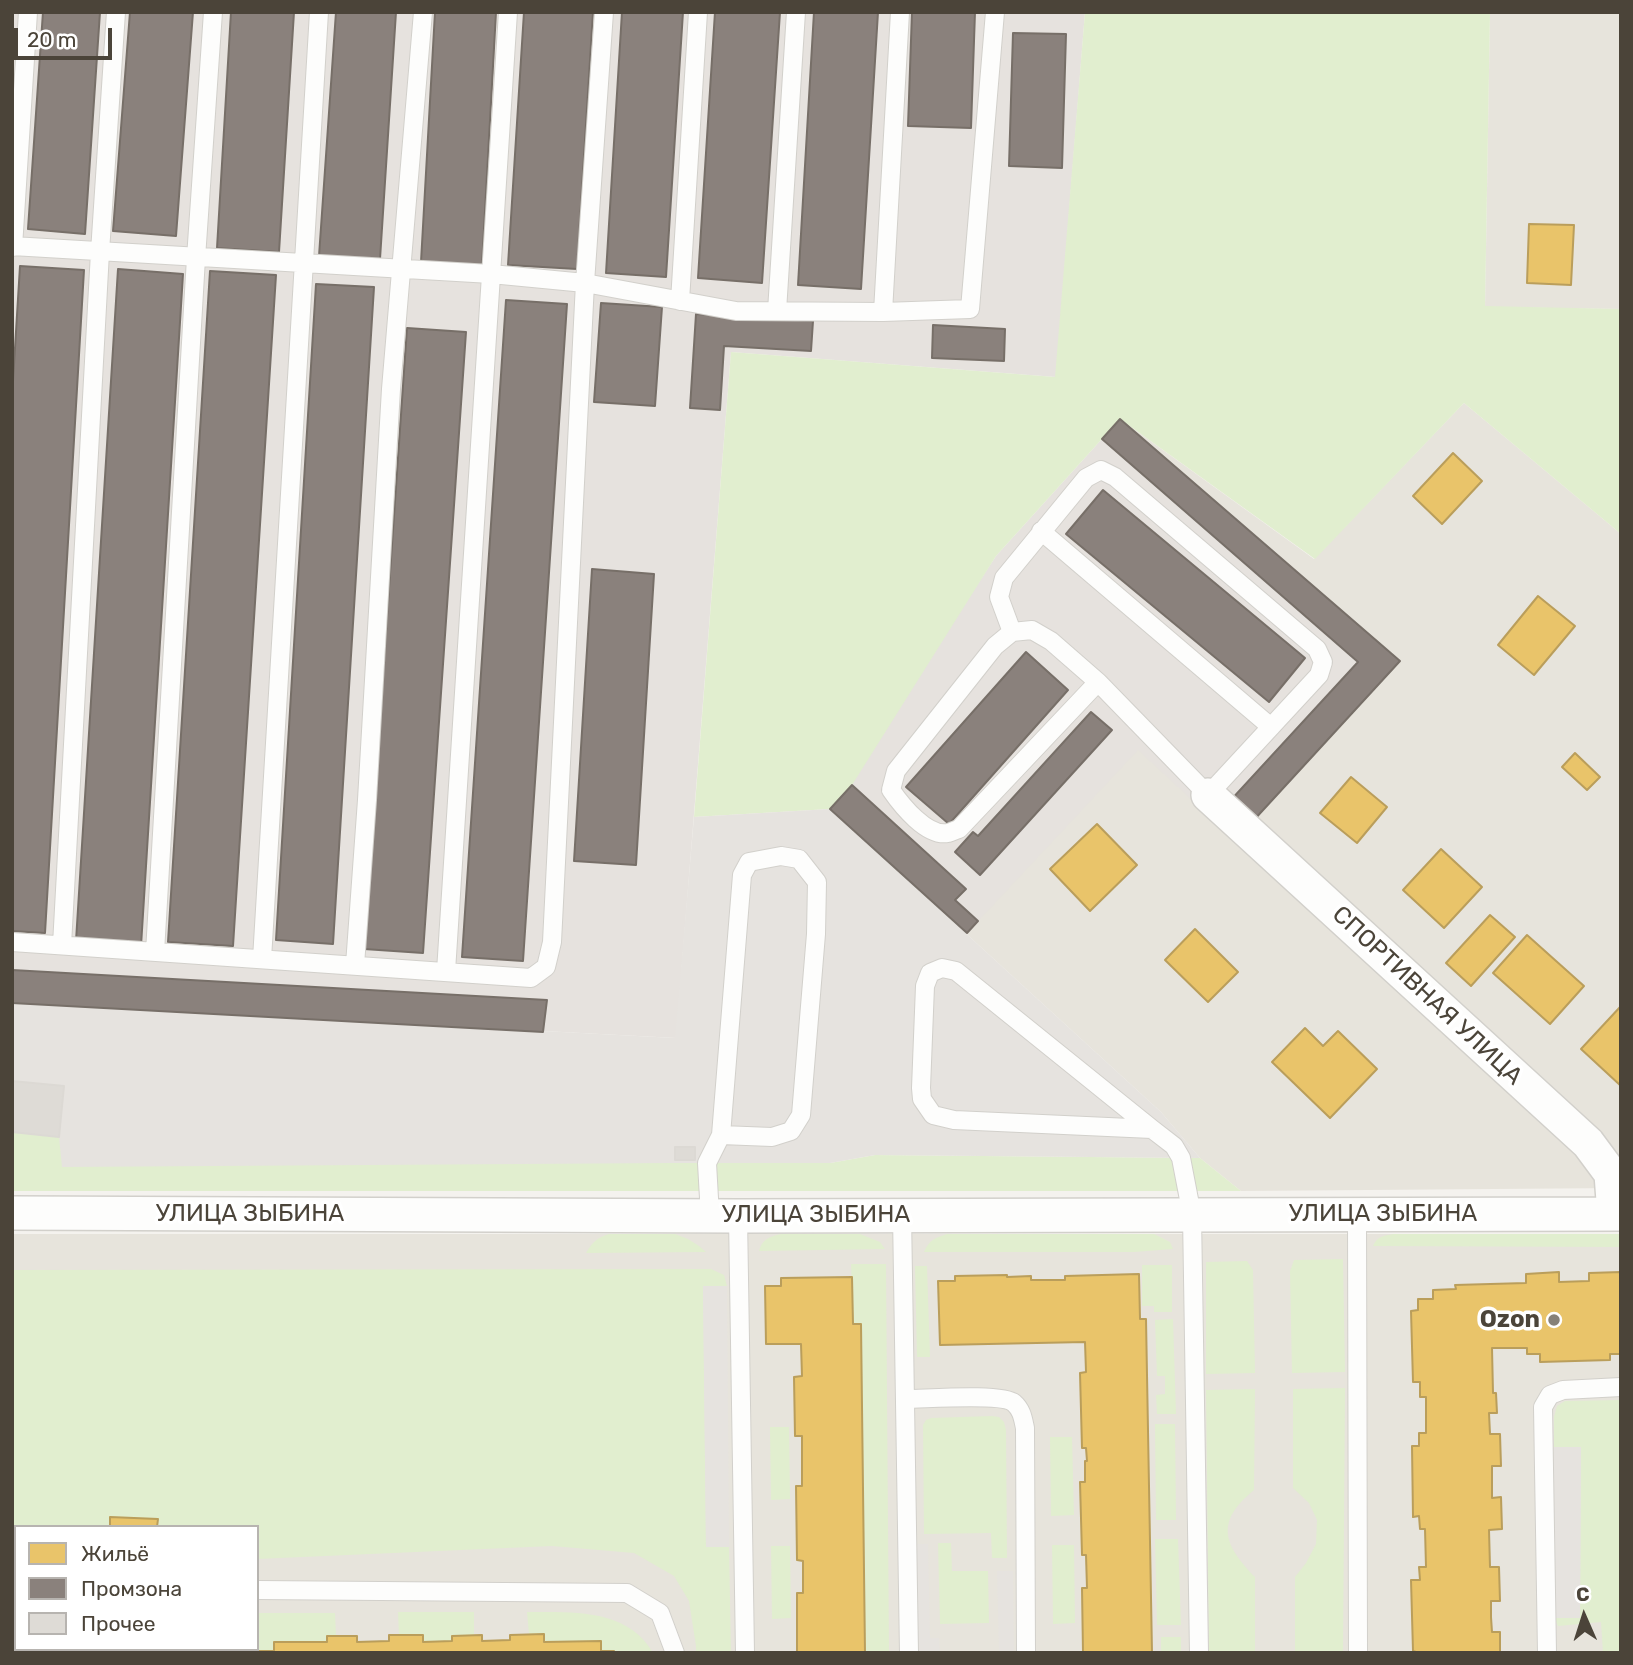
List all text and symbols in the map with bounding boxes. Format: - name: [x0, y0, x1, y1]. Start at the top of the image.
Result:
- scale bar: [18, 14, 116, 58]
- text: 20 m: [27, 27, 76, 52]
- street label: СПОРТИВНАЯ УЛИЦА: [1326, 900, 1528, 1092]
- street label: УЛИЦА ЗЫБИНА: [156, 1200, 344, 1228]
- street label: УЛИЦА ЗЫБИНА: [1289, 1200, 1477, 1228]
- street label: УЛИЦА ЗЫБИНА: [722, 1201, 910, 1229]
- place label: Ozon: [1480, 1306, 1540, 1334]
- marker: Ozon: [1546, 1312, 1562, 1328]
- legend: [14, 1525, 259, 1651]
- text: Жильё: [81, 1541, 149, 1566]
- text: Промзона: [81, 1576, 182, 1601]
- north arrow: [1549, 1581, 1619, 1651]
- text: С: [1576, 1583, 1590, 1606]
- text: Прочее: [81, 1611, 156, 1636]

